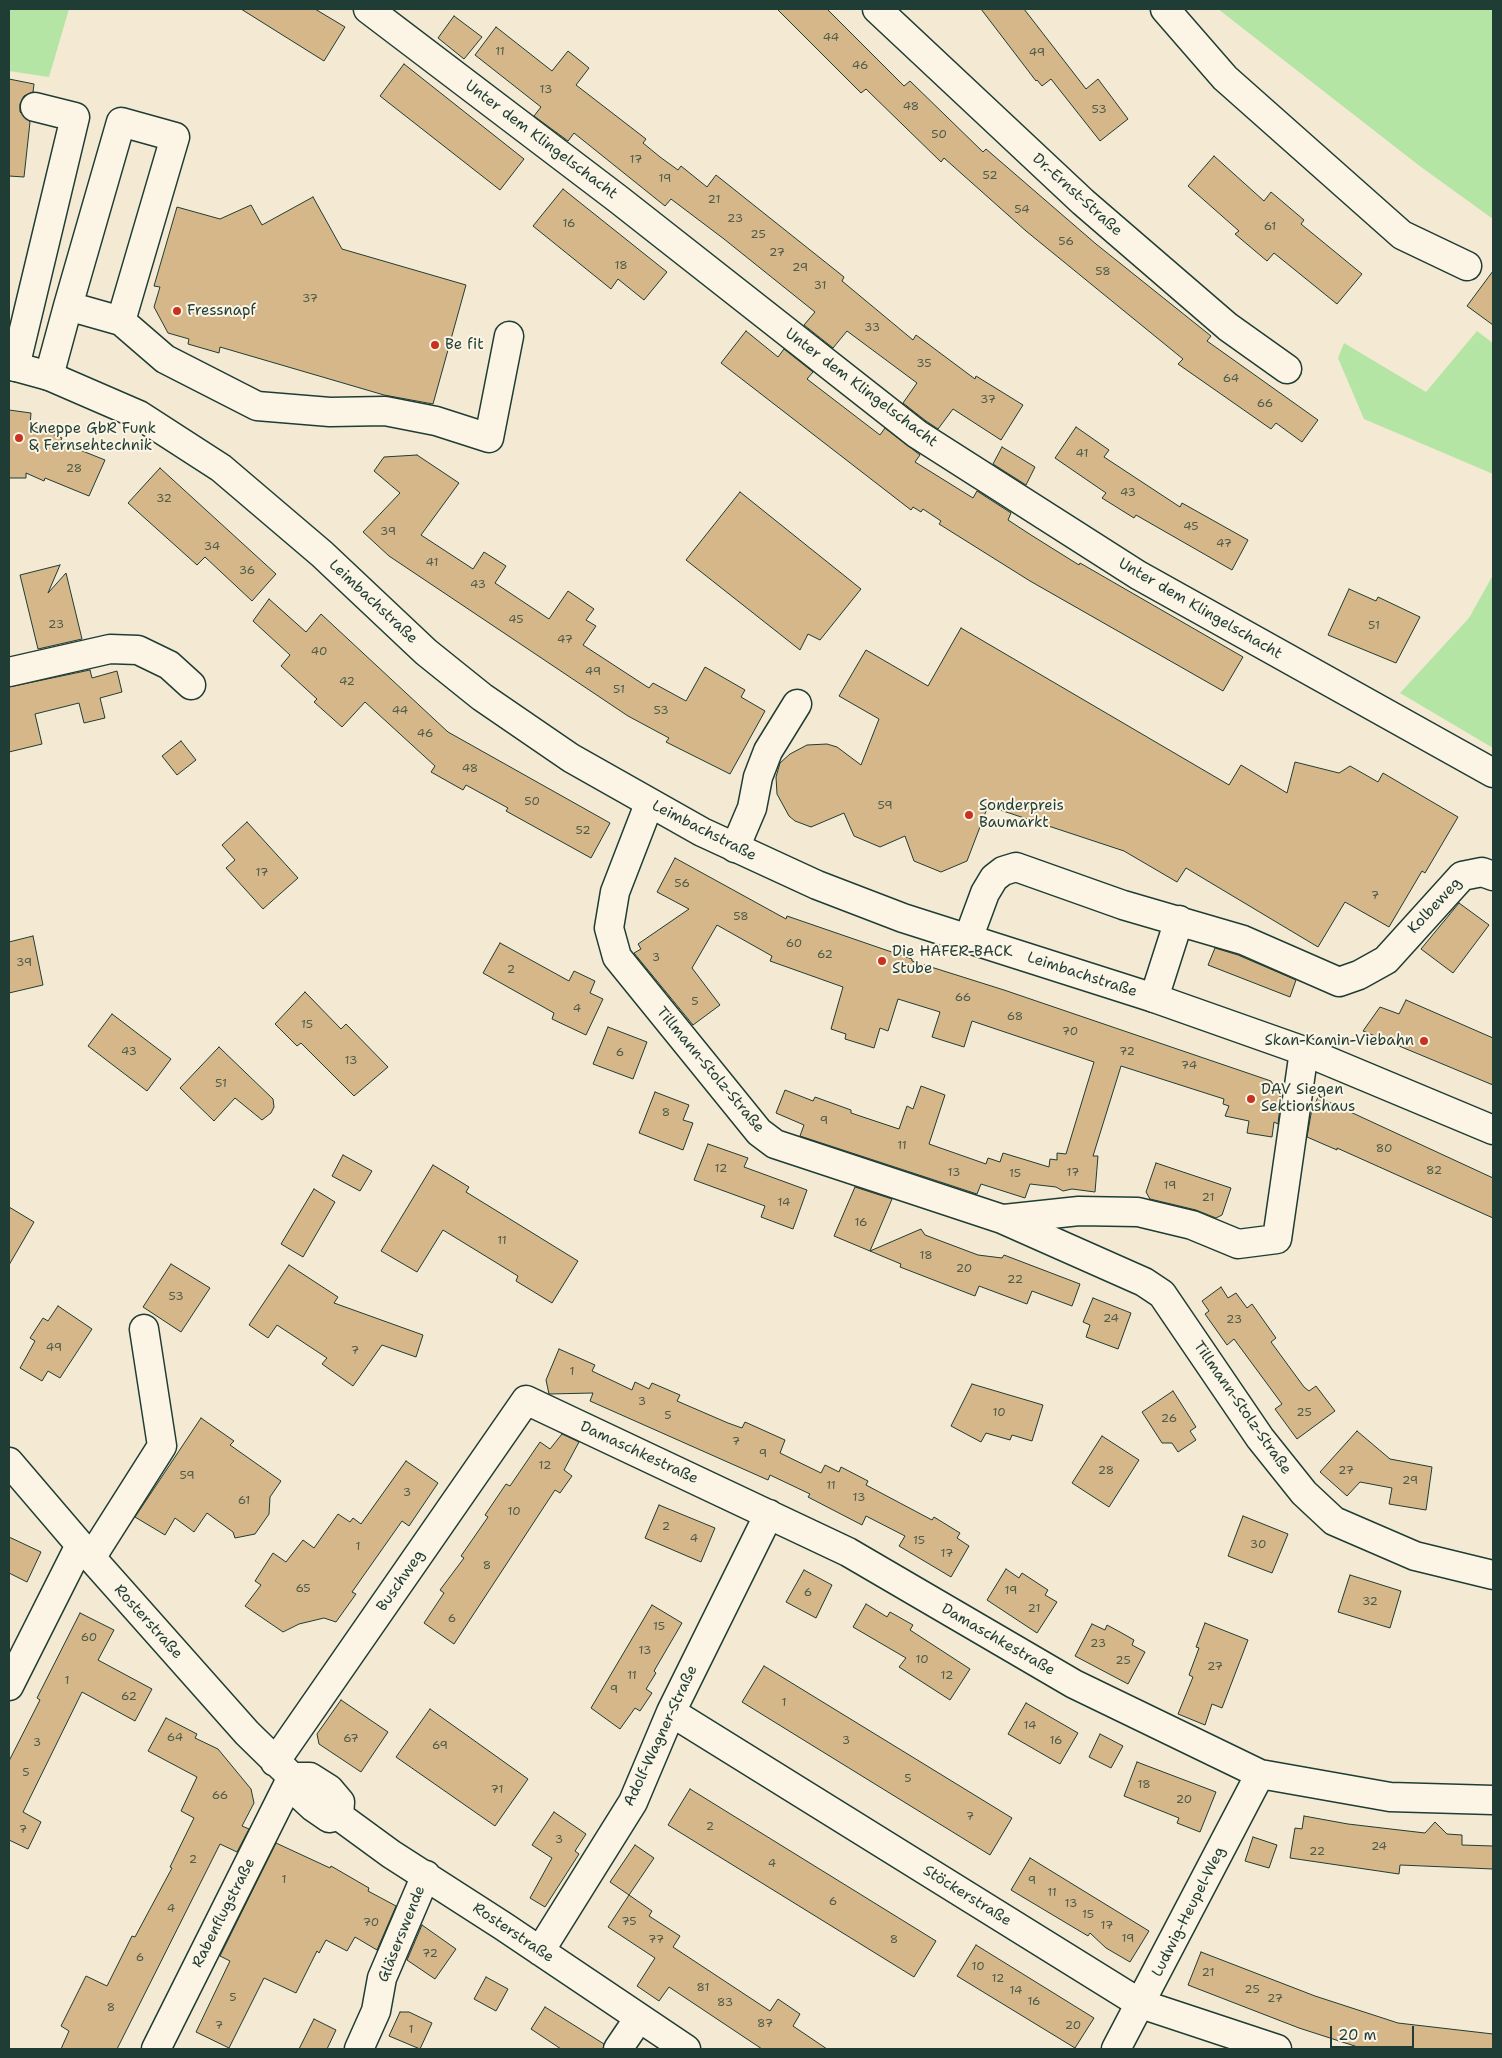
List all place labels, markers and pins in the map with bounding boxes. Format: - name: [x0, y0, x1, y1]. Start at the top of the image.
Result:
- place label: Fressnapf: [187, 302, 256, 320]
- marker: Fressnapf: [171, 305, 183, 317]
- place label: Be fit: [445, 336, 484, 354]
- marker: Be fit: [429, 339, 441, 351]
- place label: Kneppe GbR Funk & Fernsehtechnik: [29, 420, 156, 455]
- marker: Kneppe GbR Funk & Fernsehtechnik: [13, 432, 25, 444]
- place label: Sonderpreis Baumarkt: [979, 797, 1064, 832]
- marker: Sonderpreis Baumarkt: [963, 809, 975, 821]
- place label: Die HAFER-BACK Stube: [892, 943, 1013, 978]
- marker: Die HAFER-BACK Stube: [876, 955, 888, 967]
- place label: Skan-Kamin-Viebahn: [1265, 1032, 1414, 1050]
- marker: Skan-Kamin-Viebahn: [1418, 1035, 1430, 1047]
- place label: DAV Siegen Sektionshaus: [1261, 1081, 1356, 1116]
- marker: DAV Siegen Sektionshaus: [1245, 1093, 1257, 1105]

